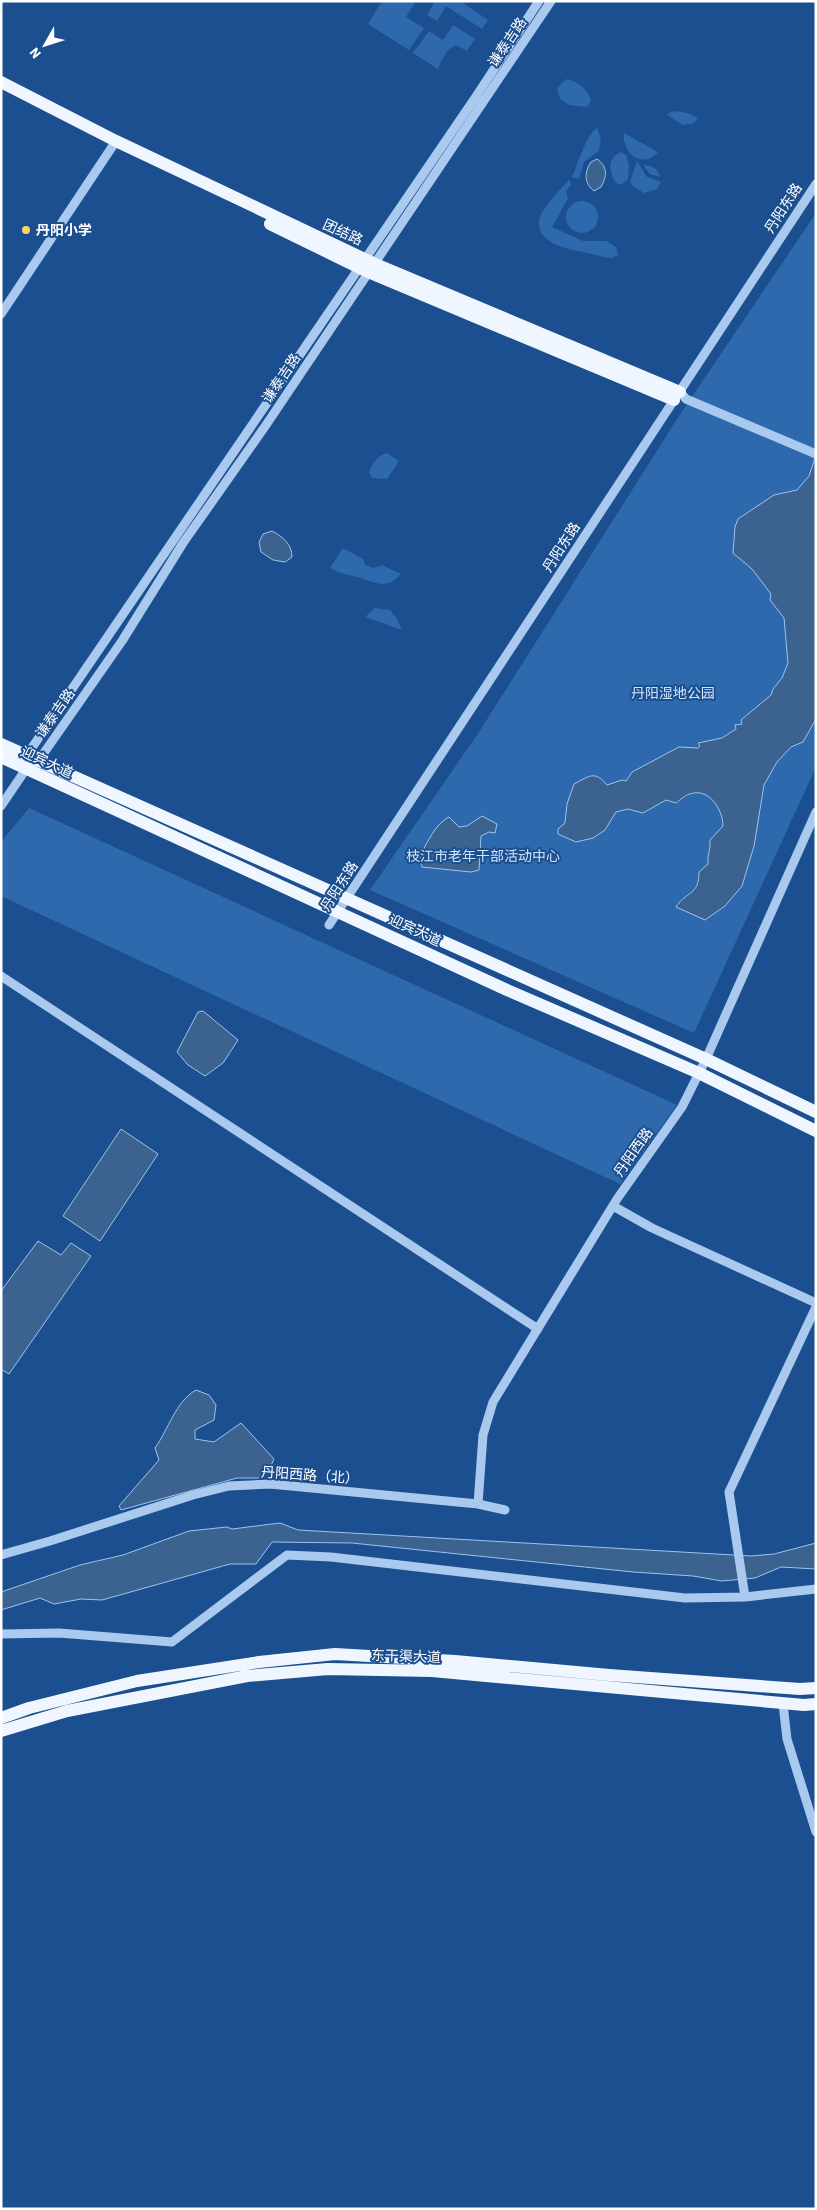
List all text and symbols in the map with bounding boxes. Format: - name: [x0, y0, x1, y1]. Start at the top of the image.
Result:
- street label: 谦泰吉路: [484, 14, 532, 71]
- north arrow: [20, 20, 70, 70]
- text: N: [25, 43, 46, 62]
- street label: 丹阳东路: [760, 180, 807, 237]
- street label: 团结路: [319, 215, 366, 251]
- place label: 丹阳小学: [36, 221, 92, 241]
- marker: 丹阳小学: [20, 224, 32, 236]
- street label: 谦泰吉路: [258, 350, 306, 407]
- street label: 丹阳东路: [538, 519, 585, 576]
- park label: 丹阳湿地公园: [631, 684, 715, 704]
- street label: 谦泰吉路: [32, 685, 80, 742]
- street label: 迎宾大道: [17, 742, 76, 784]
- park label: 枝江市老年干部活动中心: [406, 847, 560, 867]
- street label: 丹阳东路: [316, 858, 363, 915]
- street label: 迎宾大道: [385, 910, 444, 952]
- street label: 丹阳西路: [610, 1124, 658, 1181]
- street label: 丹阳西路（北）: [260, 1463, 360, 1489]
- street label: 东干渠大道: [371, 1646, 441, 1668]

